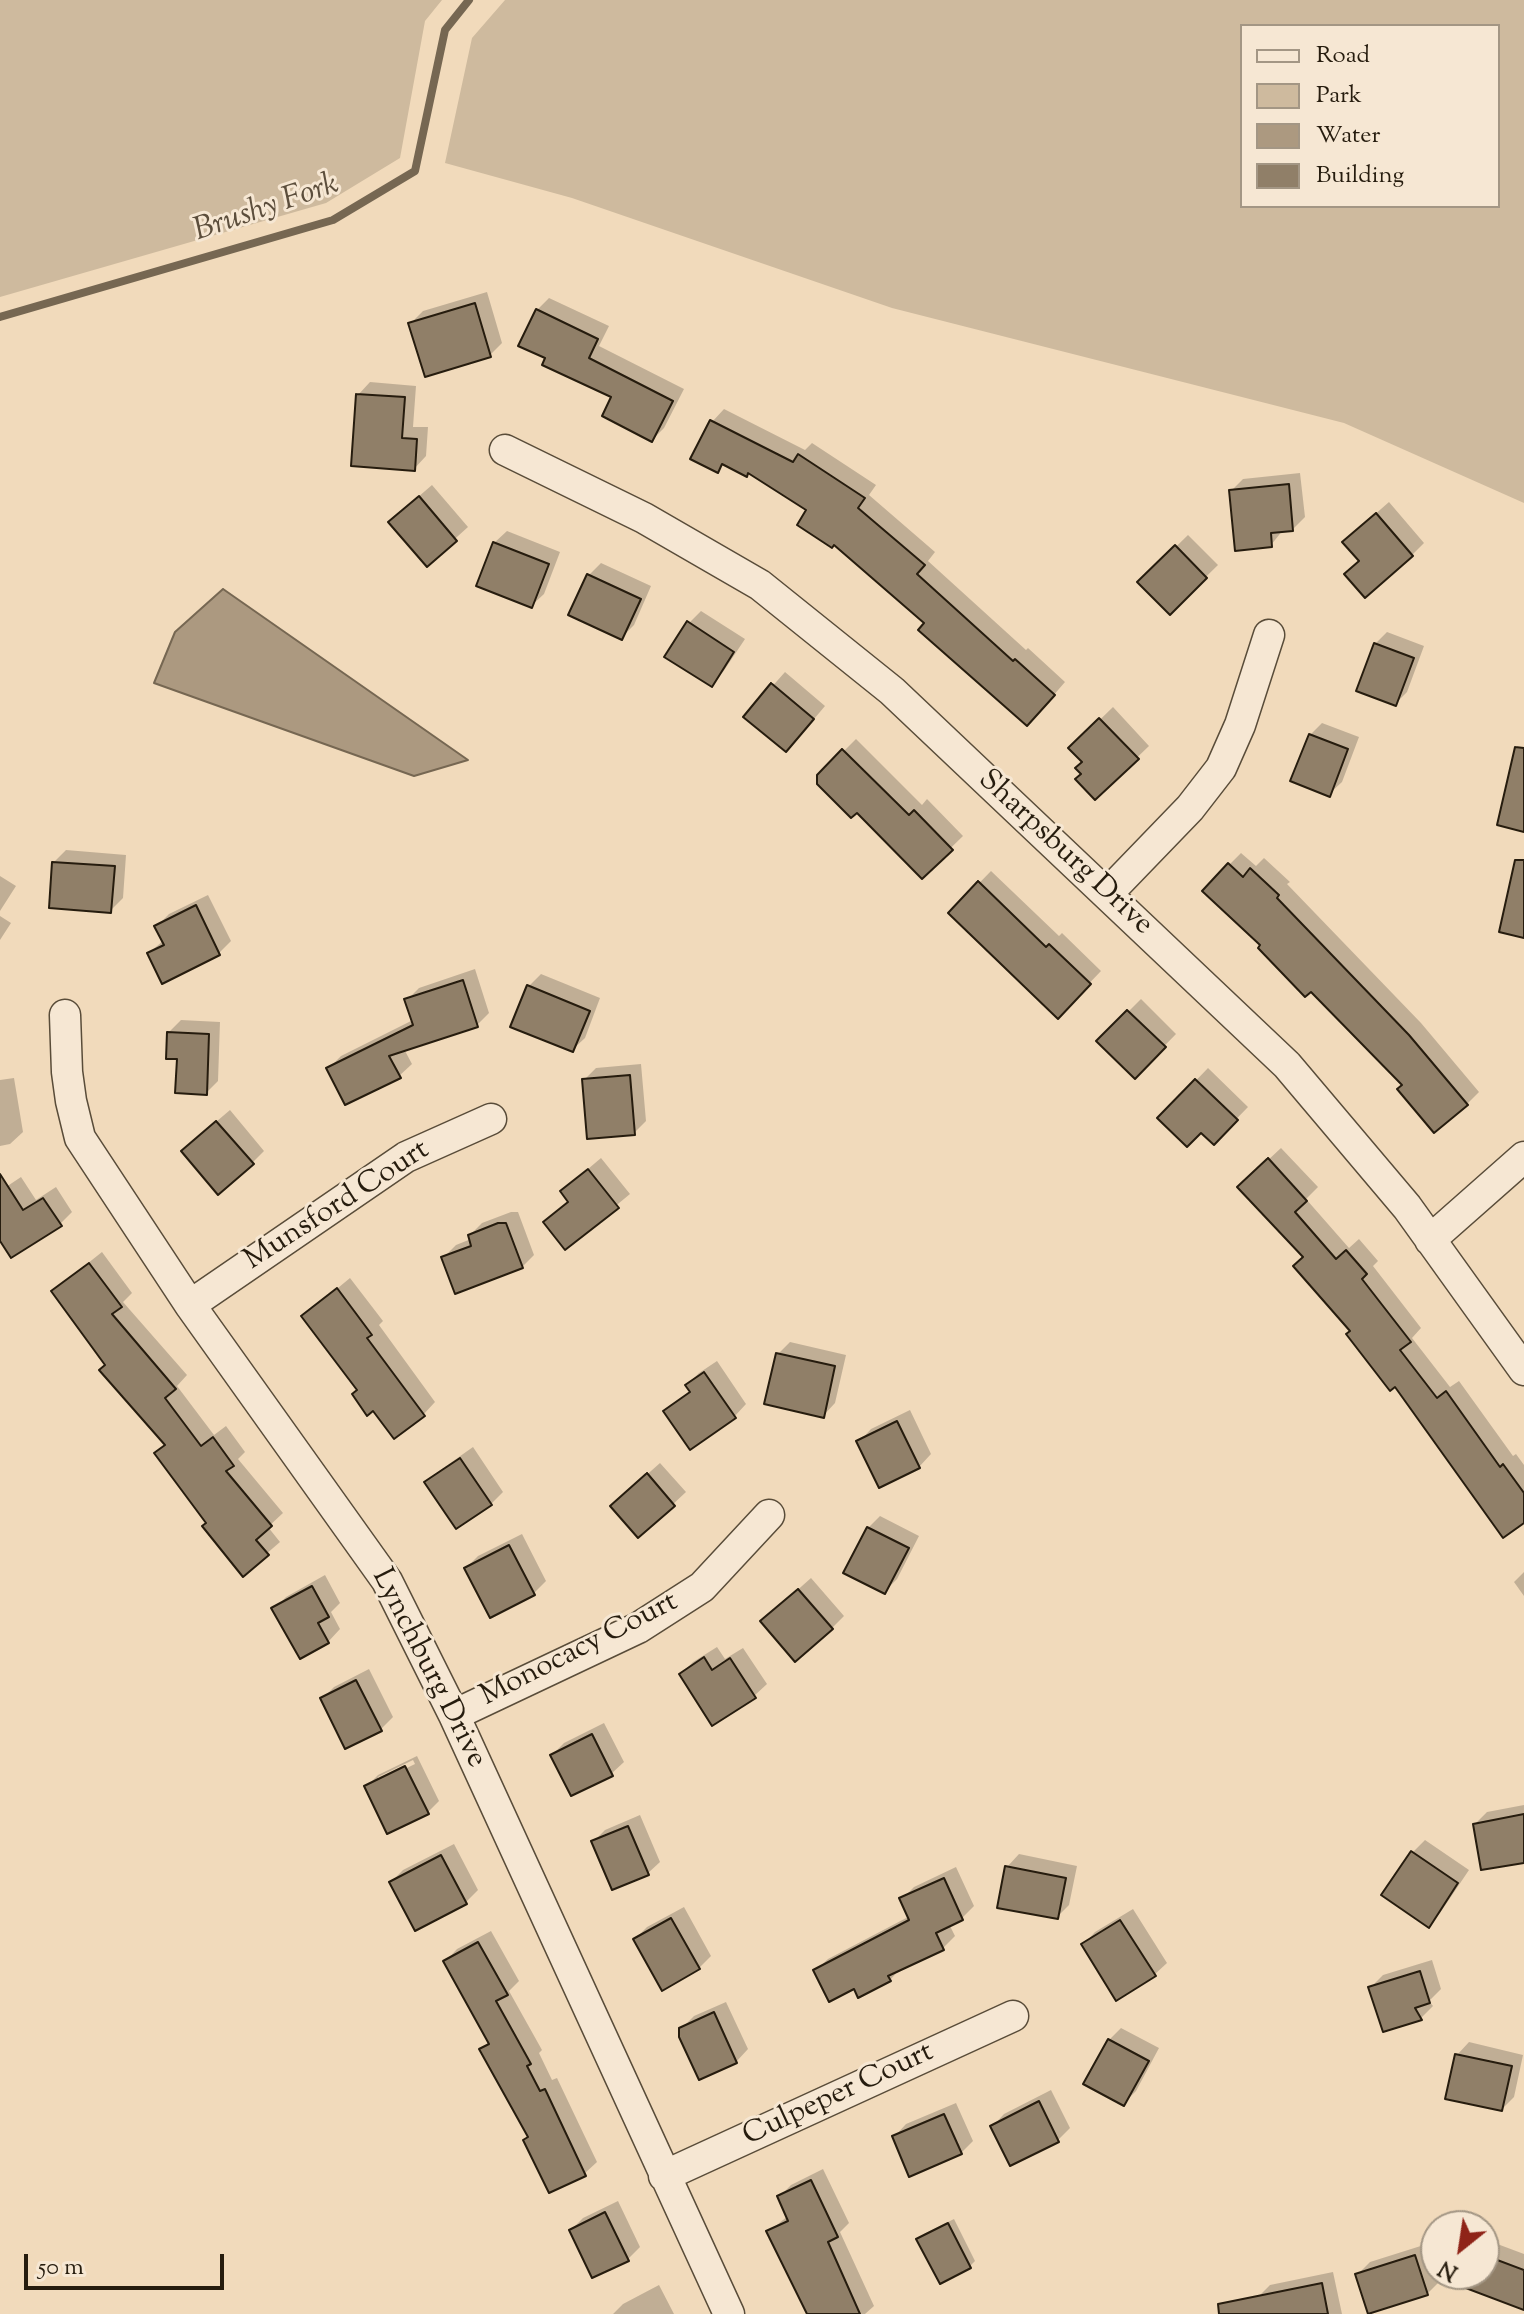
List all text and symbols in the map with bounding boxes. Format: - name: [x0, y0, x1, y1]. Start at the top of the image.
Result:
- legend: [1240, 24, 1500, 208]
- text: Road: [1316, 39, 1370, 73]
- text: Park: [1316, 79, 1362, 113]
- text: Water: [1316, 119, 1380, 153]
- text: Building: [1316, 159, 1404, 193]
- water label: Brushy Fork: [190, 167, 344, 253]
- street label: Sharpsburg Drive: [969, 764, 1159, 944]
- street label: Munsford Court: [239, 1134, 437, 1280]
- street label: Lynchburg Drive: [361, 1564, 493, 1774]
- street label: Monocacy Court: [475, 1586, 685, 1716]
- street label: Culpeper Court: [738, 2036, 940, 2156]
- north arrow: [1420, 2210, 1500, 2290]
- scale bar: [28, 2238, 228, 2288]
- text: 50 m: [38, 2251, 84, 2285]
- text: N: [1433, 2251, 1465, 2287]

